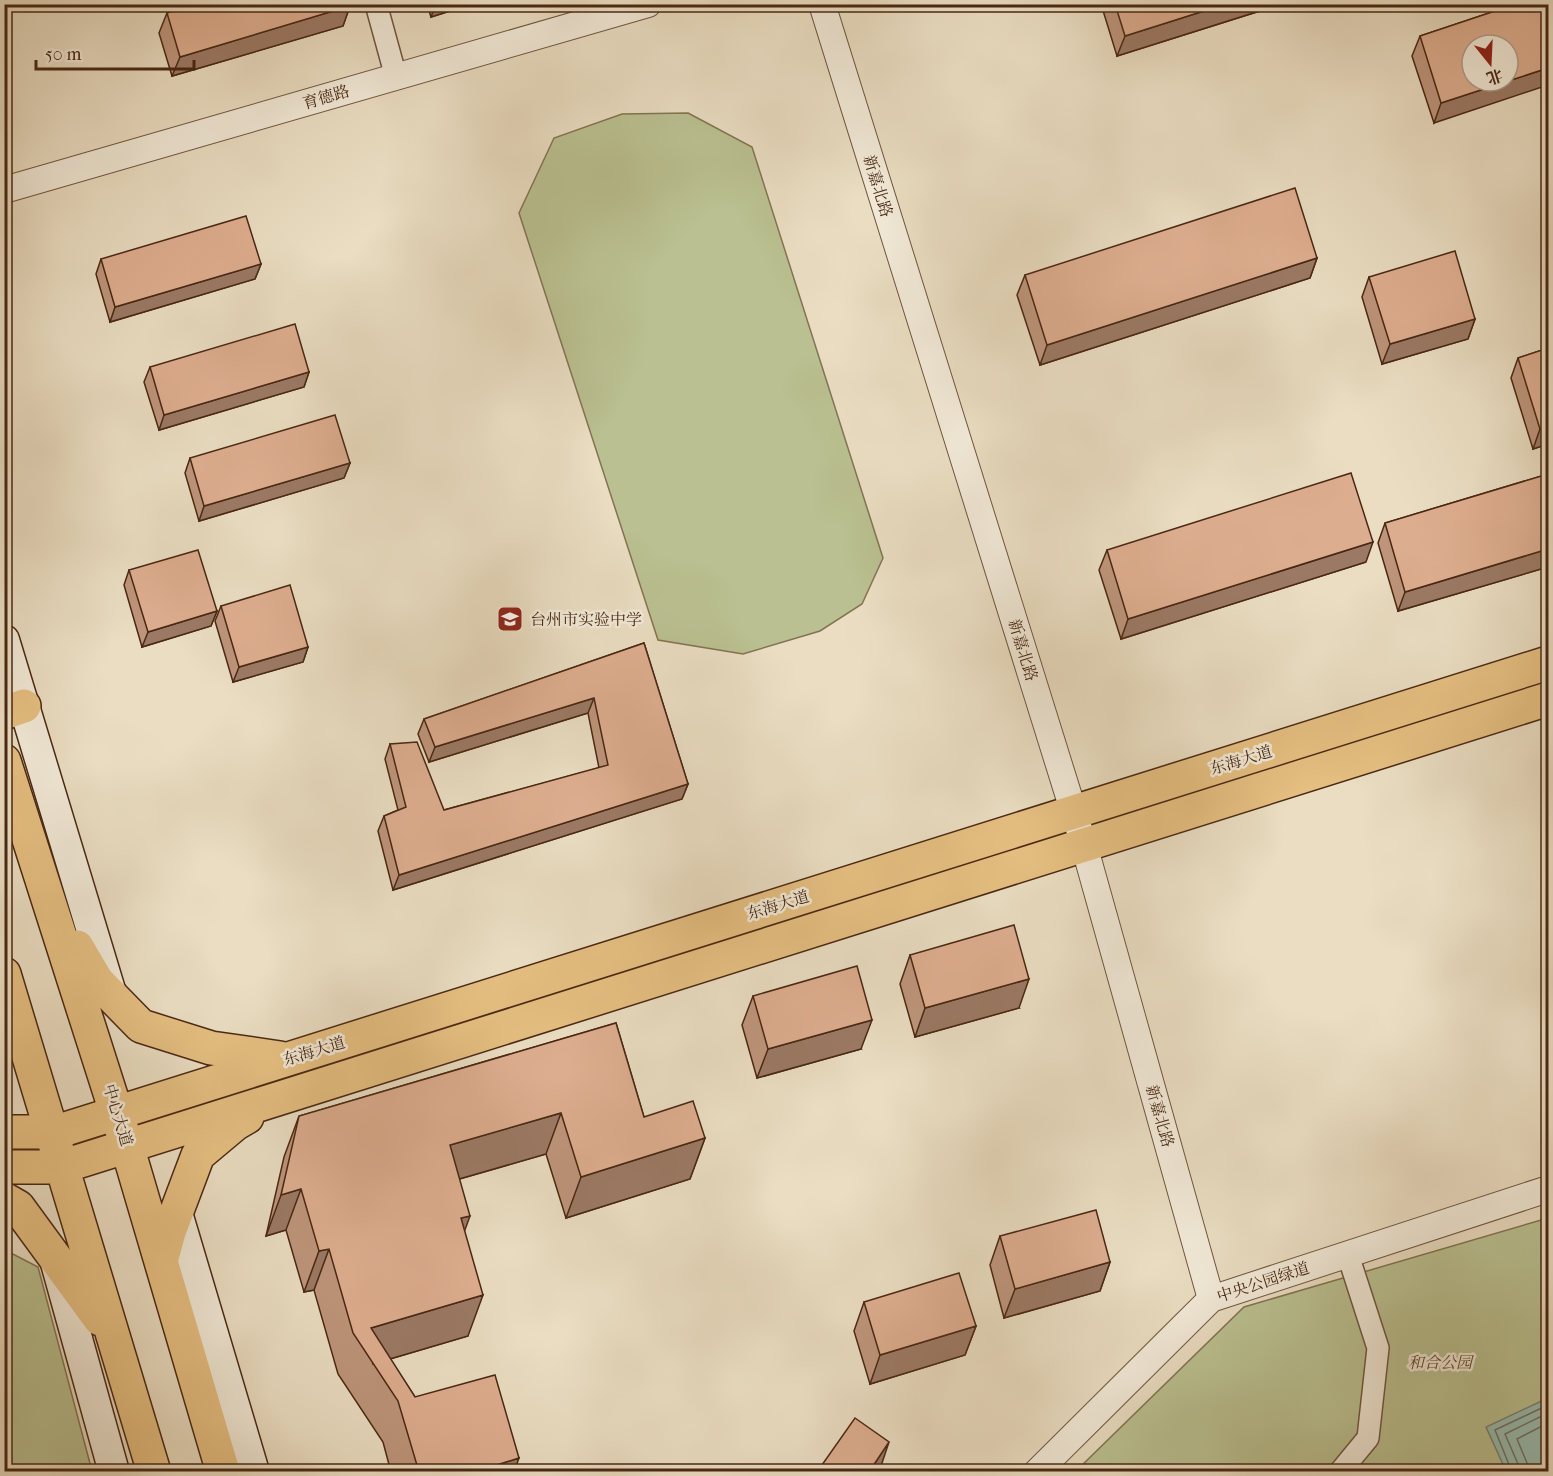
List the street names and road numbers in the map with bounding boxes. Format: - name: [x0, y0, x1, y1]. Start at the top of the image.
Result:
- street label: 育德路: [300, 81, 352, 113]
- street label: 新嘉北路: [860, 153, 896, 219]
- street label: 新嘉北路: [1005, 617, 1041, 683]
- street label: 东海大道: [1208, 742, 1274, 778]
- street label: 东海大道: [745, 887, 811, 923]
- street label: 东海大道: [281, 1033, 347, 1069]
- street label: 中心大道: [100, 1082, 136, 1148]
- street label: 新嘉北路: [1142, 1083, 1178, 1149]
- street label: 中央公园绿道: [1214, 1258, 1312, 1306]

